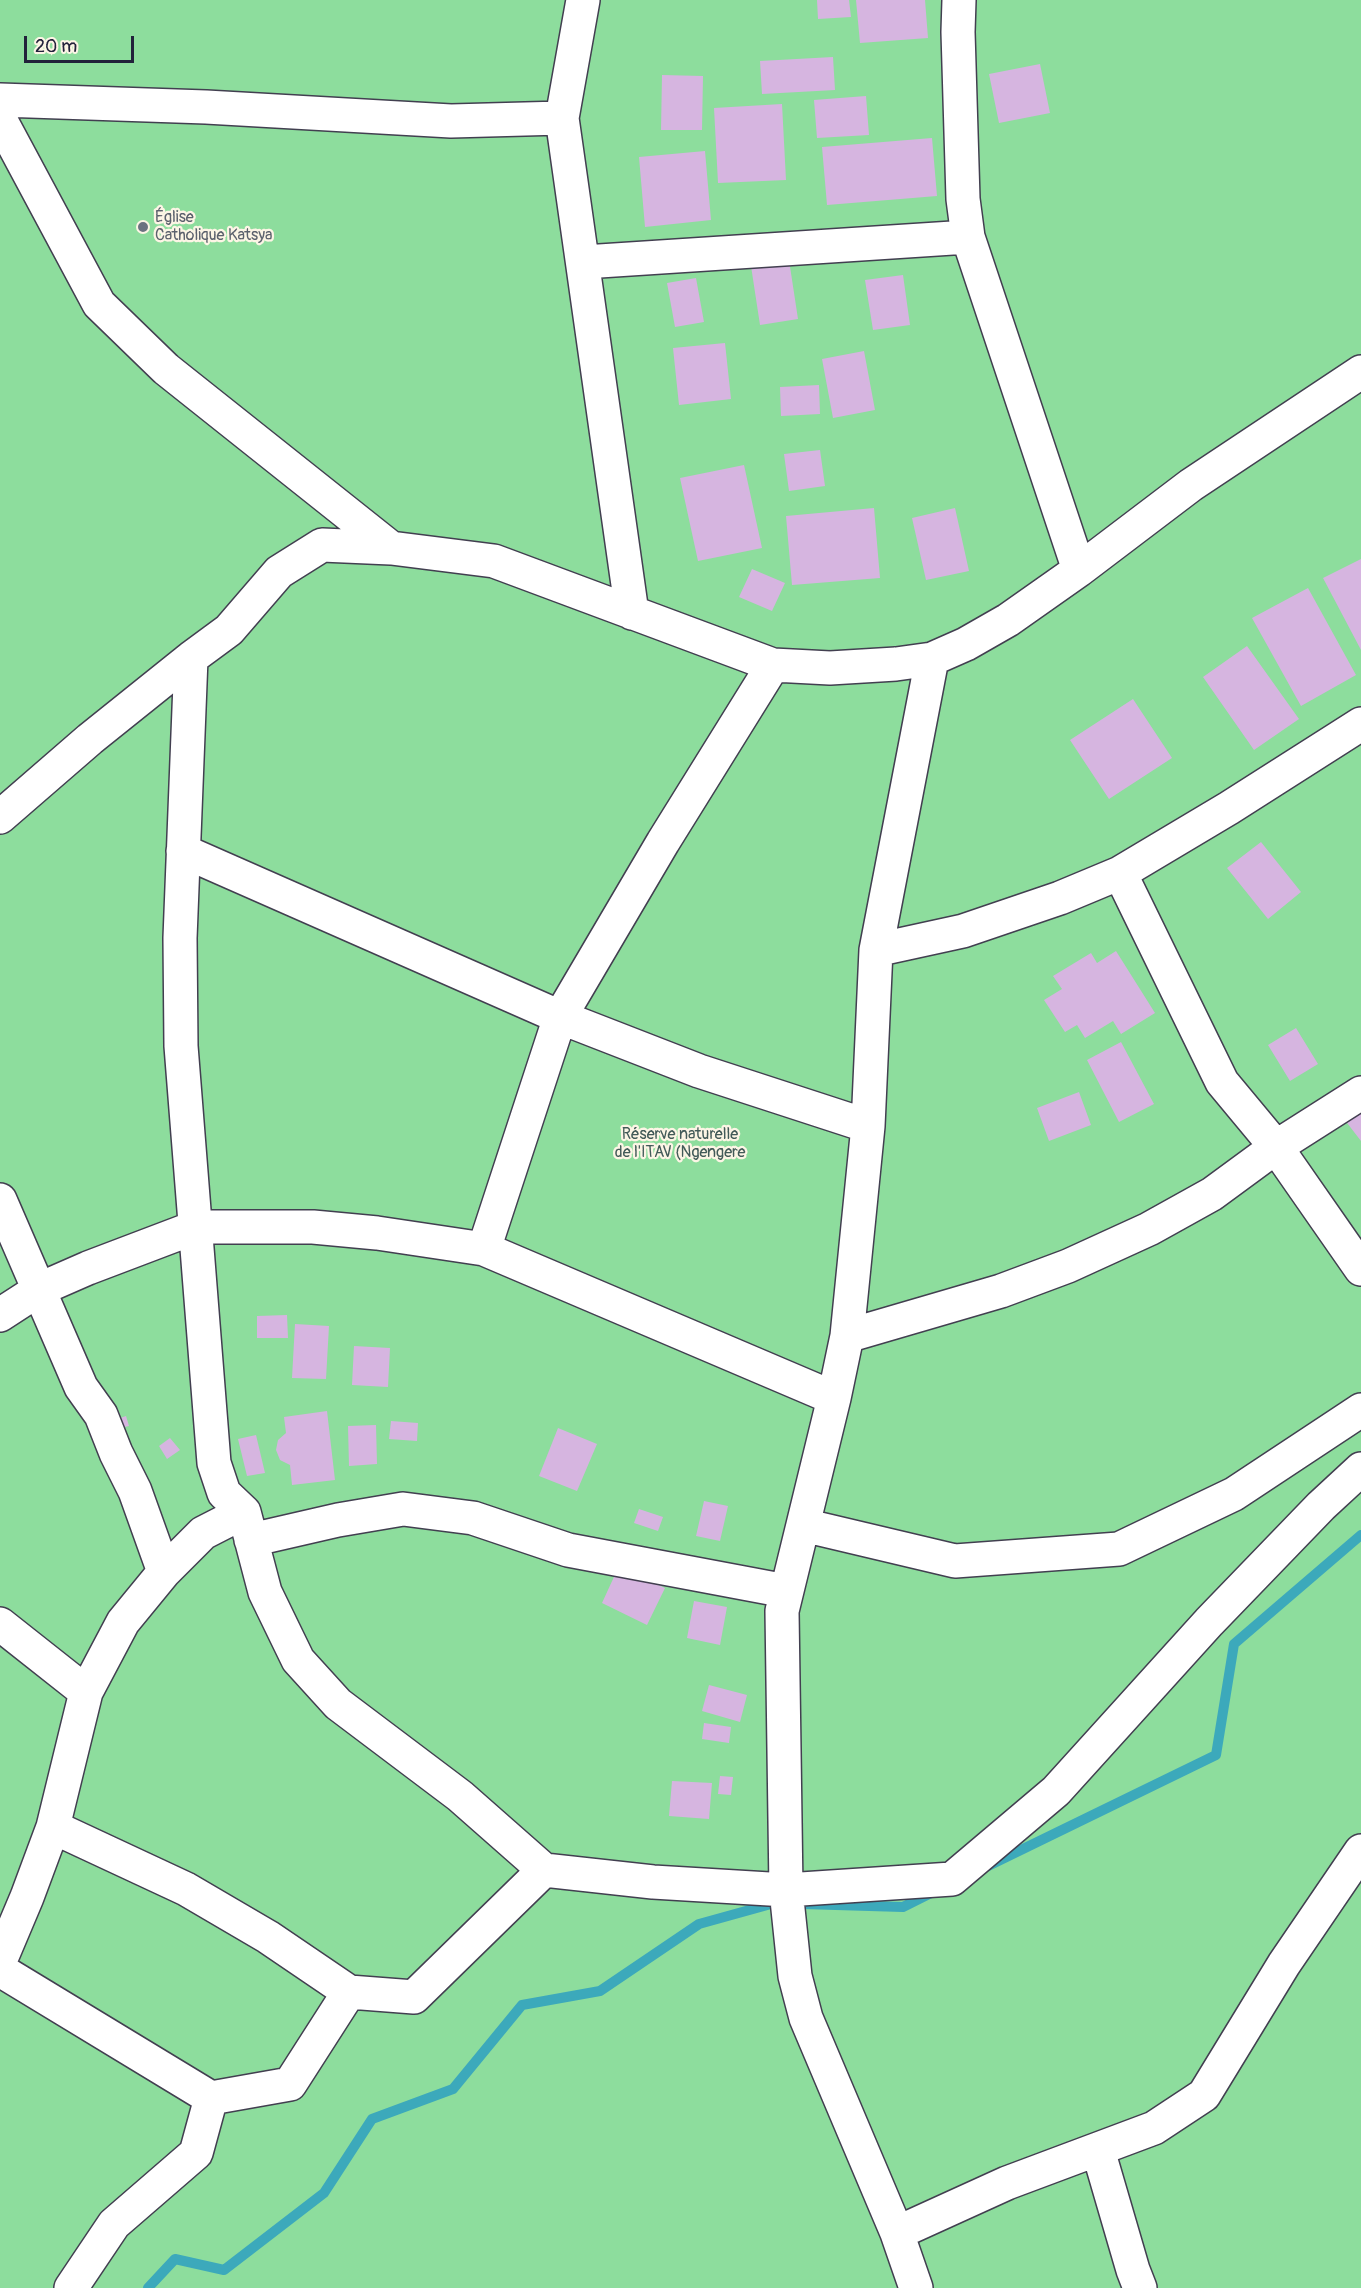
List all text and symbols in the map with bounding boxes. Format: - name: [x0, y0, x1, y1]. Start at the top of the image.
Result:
- scale bar: [27, 24, 136, 62]
- text: 20 m: [35, 35, 77, 58]
- place label: Église Catholique Katsya: [155, 208, 272, 246]
- marker: Église Catholique Katsya: [136, 220, 150, 234]
- park label: Réserve naturelle de l'ITAV (Ngengere: [615, 1125, 745, 1163]

